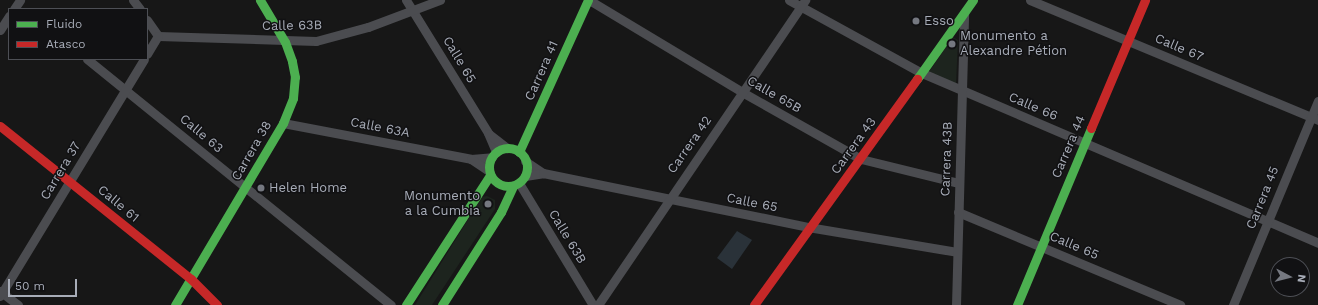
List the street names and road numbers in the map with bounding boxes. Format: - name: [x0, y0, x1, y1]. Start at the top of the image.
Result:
- street label: Calle 63B: [262, 18, 322, 34]
- street label: Calle 67: [1152, 31, 1206, 65]
- street label: Calle 65: [439, 34, 479, 86]
- street label: Carrera 41: [522, 39, 562, 103]
- street label: Calle 65B: [744, 73, 804, 117]
- street label: Calle 66: [1006, 90, 1060, 124]
- street label: Calle 63: [176, 111, 226, 157]
- street label: Carrera 42: [665, 113, 715, 177]
- street label: Carrera 44: [1049, 113, 1089, 181]
- street label: Carrera 43: [828, 114, 880, 178]
- street label: Calle 63A: [349, 115, 411, 141]
- street label: Carrera 38: [229, 118, 275, 184]
- street label: Carrera 43B: [938, 121, 956, 197]
- street label: Carrera 37: [37, 139, 85, 203]
- street label: Carrera 45: [1243, 164, 1283, 232]
- street label: Calle 61: [94, 182, 142, 226]
- street label: Calle 65: [725, 190, 779, 216]
- street label: Calle 63B: [545, 207, 589, 267]
- street label: Calle 65: [1047, 229, 1101, 263]

